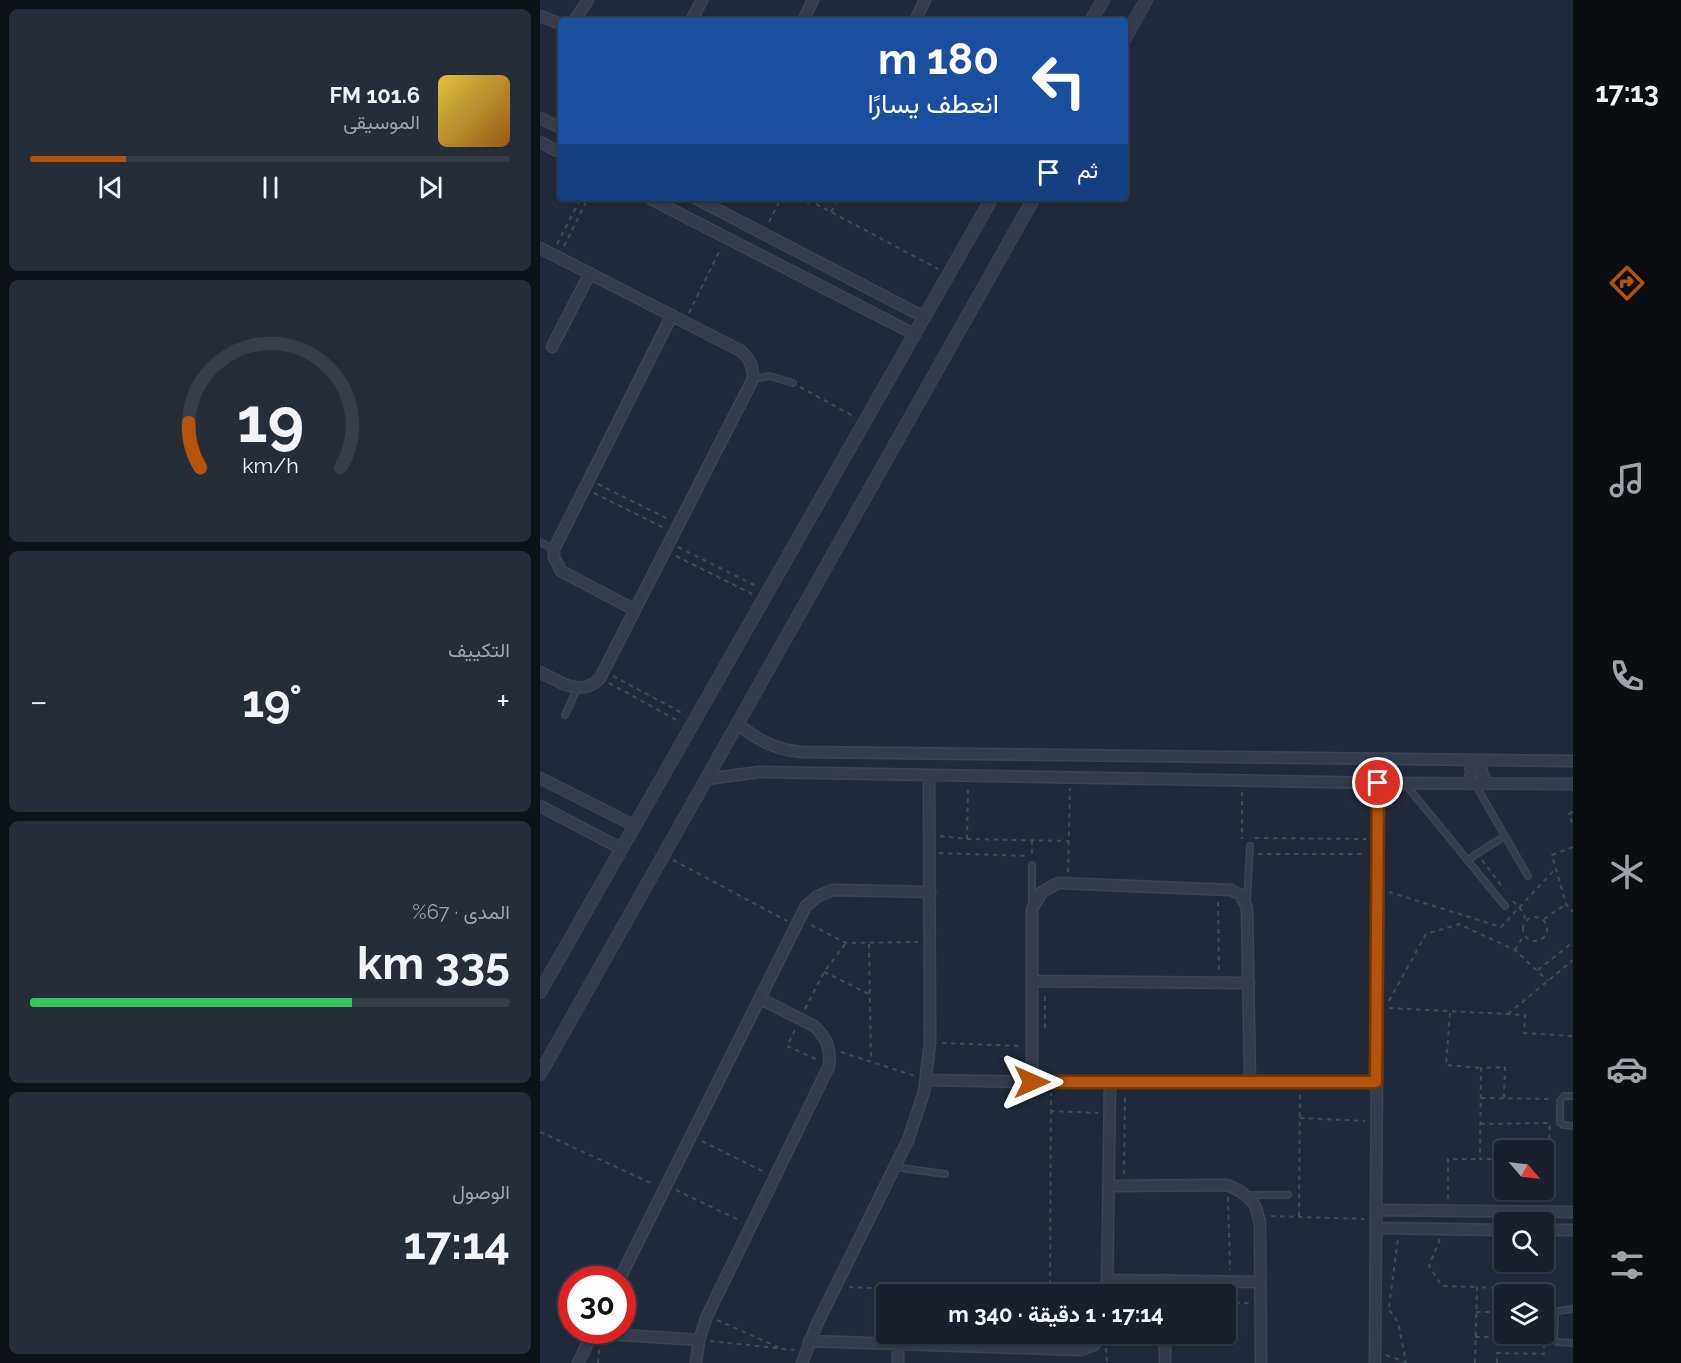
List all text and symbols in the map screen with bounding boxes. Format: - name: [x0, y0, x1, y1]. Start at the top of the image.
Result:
- text: 180 m: [878, 35, 999, 84]
- icon: left: [1020, 42, 1098, 120]
- text: 17:13: [1595, 77, 1659, 108]
- text: 101.6 FM: [329, 82, 420, 108]
- text: انعطف يسارًا: [867, 88, 999, 119]
- text: الموسيقى: [343, 110, 420, 134]
- icon: arrive: [1032, 156, 1065, 189]
- text: ثم: [1077, 157, 1098, 183]
- icon: previous: [94, 171, 127, 204]
- icon: pause: [254, 171, 287, 204]
- icon: next: [414, 171, 447, 204]
- icon: directions: [1606, 262, 1648, 304]
- text: 19: [236, 383, 304, 457]
- text: km/h: [242, 453, 298, 478]
- icon: music: [1606, 459, 1648, 501]
- text: التكييف: [448, 638, 510, 662]
- icon: phone: [1606, 655, 1648, 697]
- text: 19°: [242, 675, 302, 728]
- text: −: [30, 682, 48, 721]
- text: +: [496, 682, 510, 721]
- pin: [1352, 757, 1403, 808]
- icon: arrive: [1361, 766, 1394, 799]
- icon: climate: [1606, 851, 1648, 893]
- text: المدى · 67%: [412, 900, 510, 924]
- text: 335 km: [357, 937, 510, 990]
- icon: car: [1606, 1048, 1648, 1090]
- position arrow: [1000, 1050, 1064, 1114]
- north arrow: [1494, 1140, 1554, 1200]
- map controls: [1494, 1140, 1554, 1344]
- text: الوصول: [452, 1180, 510, 1204]
- button: search: [1494, 1212, 1554, 1272]
- text: 17:14: [403, 1217, 510, 1270]
- icon: filters: [1606, 1244, 1648, 1286]
- speed limit sign: 30: [558, 1266, 636, 1344]
- button: layers: [1494, 1284, 1554, 1344]
- text: 17:14 · 1 دقيقة · 340 m: [948, 1301, 1164, 1327]

